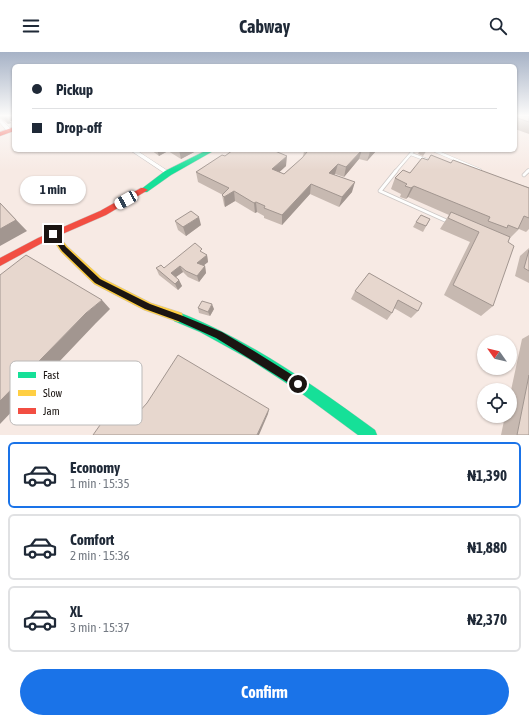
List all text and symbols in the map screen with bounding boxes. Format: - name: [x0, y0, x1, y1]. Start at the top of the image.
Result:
- icon: menu: [20, 15, 42, 37]
- icon: search: [487, 15, 509, 37]
- text: Cabway: [239, 16, 290, 37]
- text: Pickup: [56, 81, 93, 98]
- text: Drop-off: [56, 119, 102, 136]
- callout: 1 min: [20, 176, 86, 204]
- text: 1 min: [40, 182, 66, 197]
- car: [113, 189, 139, 211]
- route end: [44, 225, 62, 243]
- north arrow: [477, 335, 517, 375]
- map controls: [477, 335, 517, 423]
- legend: [10, 361, 142, 425]
- text: Fast: [43, 369, 59, 381]
- route start: [289, 375, 307, 393]
- button: locate: [477, 383, 517, 423]
- text: Slow: [43, 387, 62, 399]
- text: Jam: [43, 405, 60, 417]
- icon: car: [22, 457, 58, 493]
- text: Economy: [70, 459, 120, 476]
- text: ₦1,390: [467, 467, 507, 484]
- text: 1 min · 15:35: [70, 476, 130, 491]
- icon: car: [22, 529, 58, 565]
- text: Comfort: [70, 531, 114, 548]
- text: ₦1,880: [467, 539, 507, 556]
- text: 2 min · 15:36: [70, 548, 130, 563]
- icon: car: [22, 601, 58, 637]
- text: XL: [70, 603, 83, 620]
- text: ₦2,370: [467, 611, 507, 628]
- text: 3 min · 15:37: [70, 620, 130, 635]
- button: Confirm: [20, 669, 509, 715]

